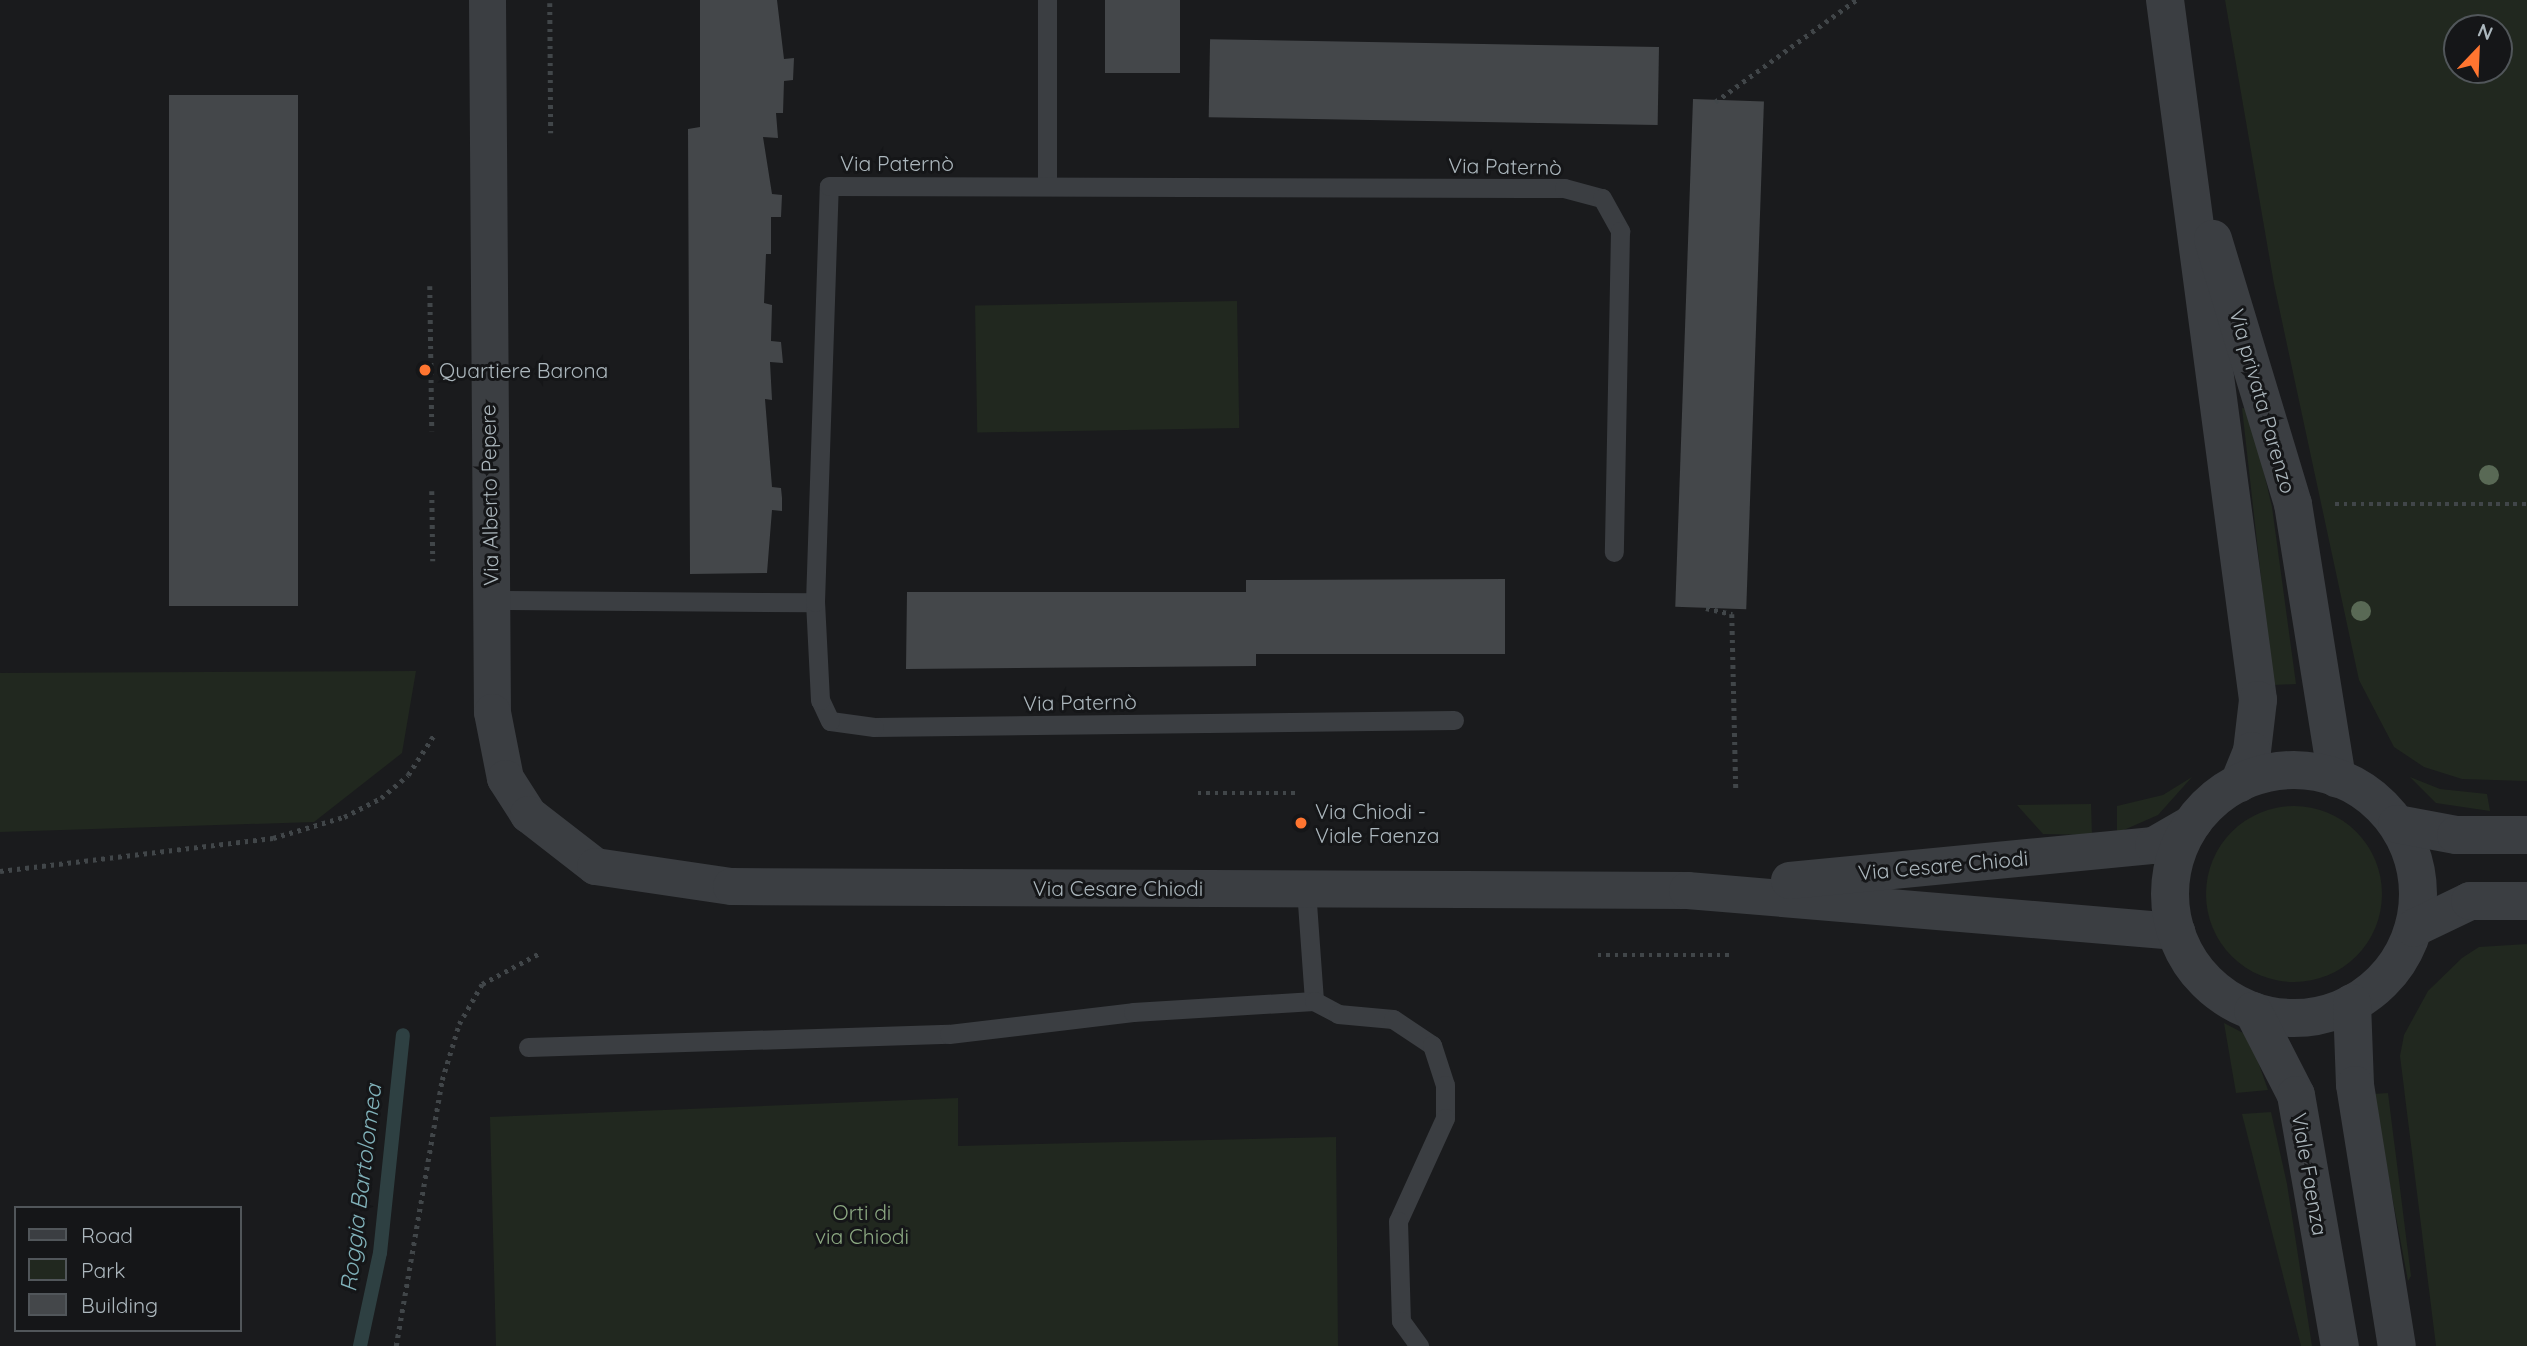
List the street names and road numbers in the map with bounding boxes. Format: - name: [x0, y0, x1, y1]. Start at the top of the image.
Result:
- street label: Via Paternò: [840, 150, 954, 176]
- street label: Via Paternò: [1448, 152, 1562, 180]
- street label: Via privata Parenzo: [2225, 306, 2301, 496]
- street label: Via Alberto Pepere: [475, 404, 503, 586]
- street label: Via Paternò: [1023, 688, 1137, 716]
- street label: Via Cesare Chiodi: [1857, 845, 2029, 885]
- street label: Via Cesare Chiodi: [1033, 875, 1203, 901]
- street label: Viale Faenza: [2287, 1111, 2333, 1237]

